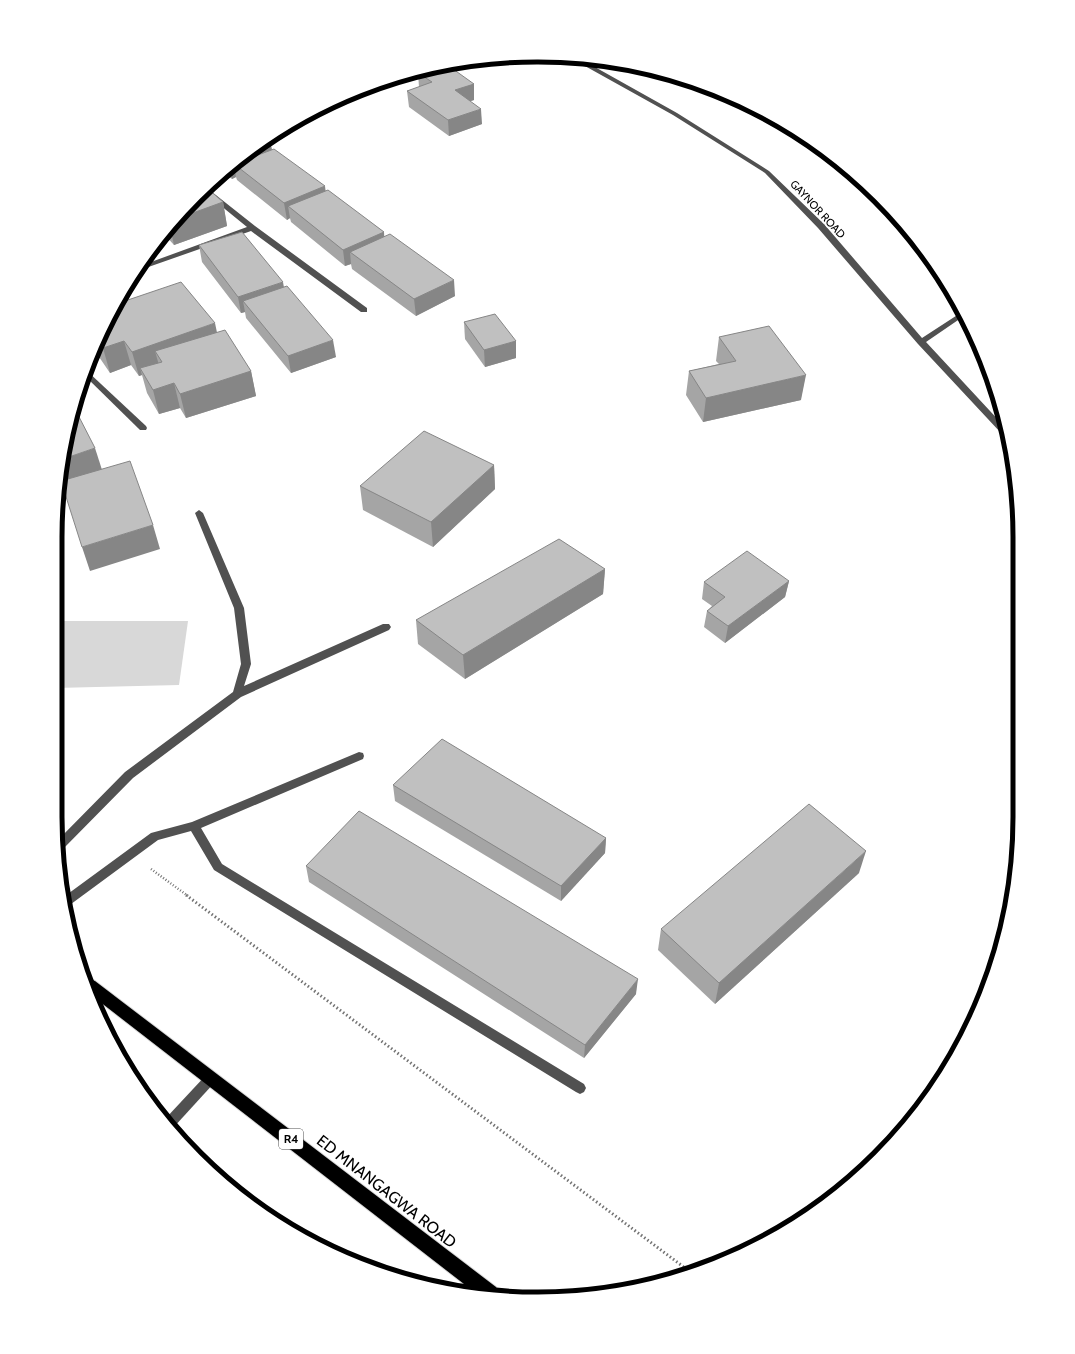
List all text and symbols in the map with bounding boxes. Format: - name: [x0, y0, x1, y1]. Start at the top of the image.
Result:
- street label: GAYNOR ROAD: [787, 177, 849, 241]
- road number: R4: [279, 1129, 303, 1149]
- street label: ED MNANGAGWA ROAD: [313, 1131, 460, 1252]

